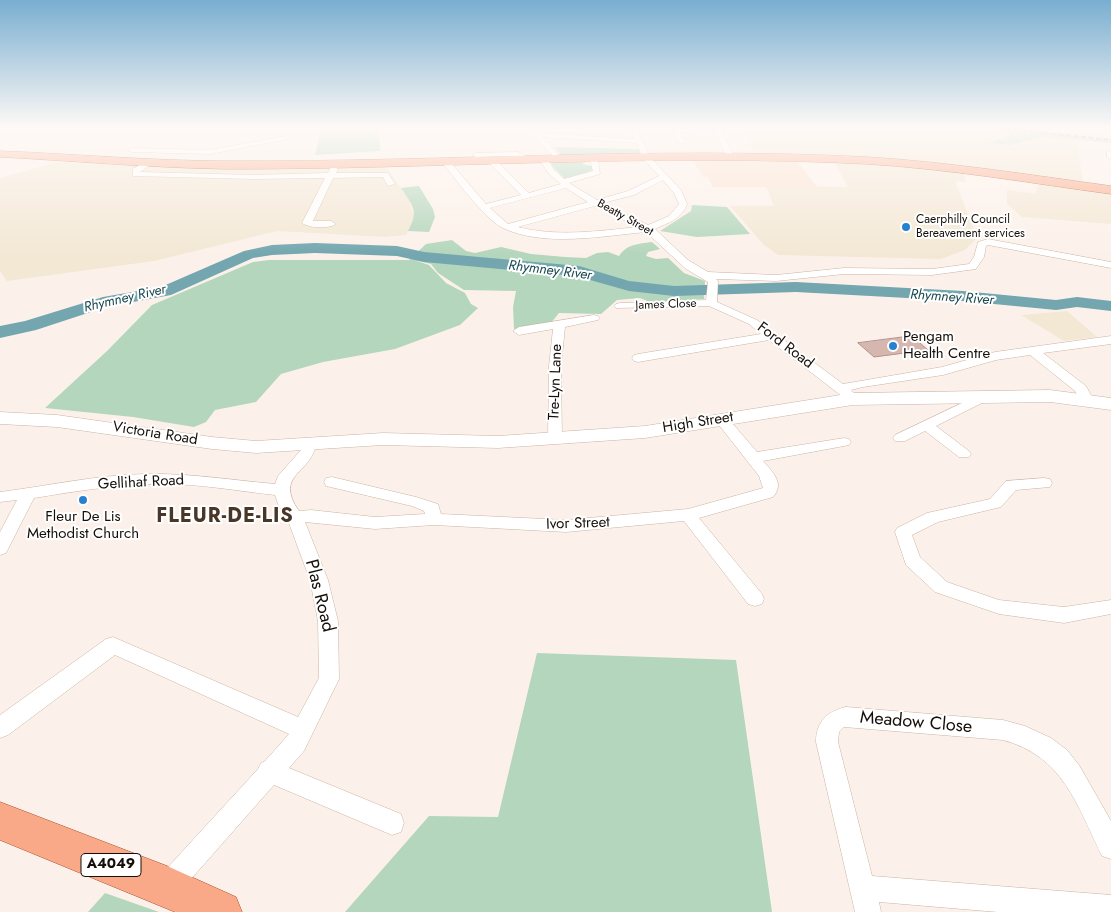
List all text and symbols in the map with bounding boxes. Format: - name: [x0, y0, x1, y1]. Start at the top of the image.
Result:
- street label: Beatty Street: [594, 197, 656, 239]
- place label: Caerphilly Council Bereavement services: [916, 213, 1025, 241]
- marker: Caerphilly Council Bereavement services: [900, 221, 912, 233]
- water label: Rhymney River: [507, 258, 593, 284]
- water label: Rhymney River: [82, 281, 168, 317]
- water label: Rhymney River: [910, 287, 994, 309]
- street label: James Close: [635, 297, 697, 313]
- street label: Ford Road: [753, 319, 817, 373]
- place label: Pengam Health Centre: [903, 328, 990, 363]
- marker: Pengam Health Centre: [887, 340, 899, 352]
- street label: Tre-Lyn Lane: [546, 344, 566, 420]
- street label: High Street: [661, 409, 735, 437]
- street label: Victoria Road: [111, 418, 199, 450]
- street label: Gellihaf Road: [97, 472, 185, 494]
- marker: Fleur De Lis Methodist Church: [77, 494, 89, 506]
- district label: FLEUR-DE-LIS: [155, 505, 295, 529]
- place label: Fleur De Lis Methodist Church: [27, 508, 139, 543]
- street label: Ivor Street: [546, 514, 610, 534]
- street label: Plas Road: [300, 557, 338, 635]
- street label: Meadow Close: [859, 707, 973, 739]
- road number: A4049: [81, 854, 141, 876]

